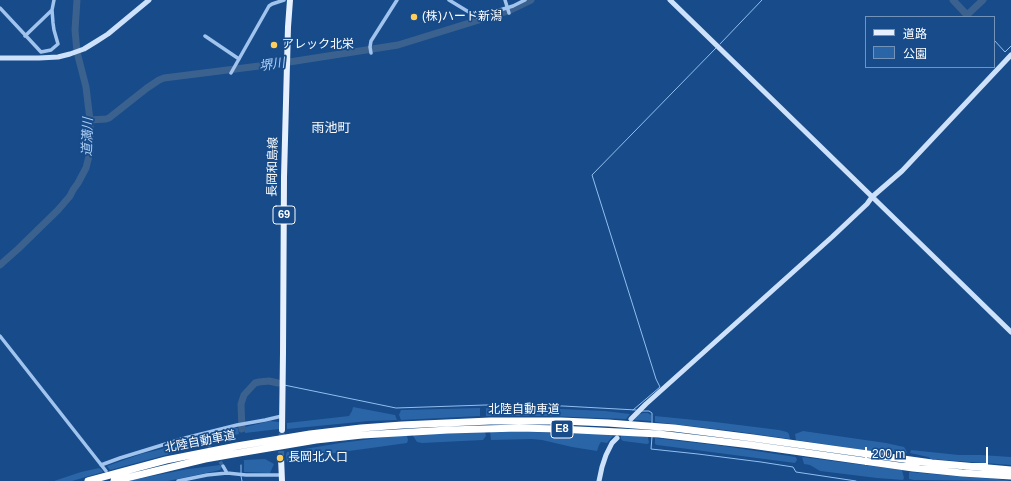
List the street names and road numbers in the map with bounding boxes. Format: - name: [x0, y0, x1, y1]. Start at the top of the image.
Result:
- street label: 長岡和島線: [265, 137, 281, 197]
- road number: 69: [273, 206, 295, 224]
- street label: 北陸自動車道: [488, 403, 560, 417]
- road number: E8: [551, 420, 573, 438]
- street label: 北陸自動車道: [163, 428, 237, 456]

